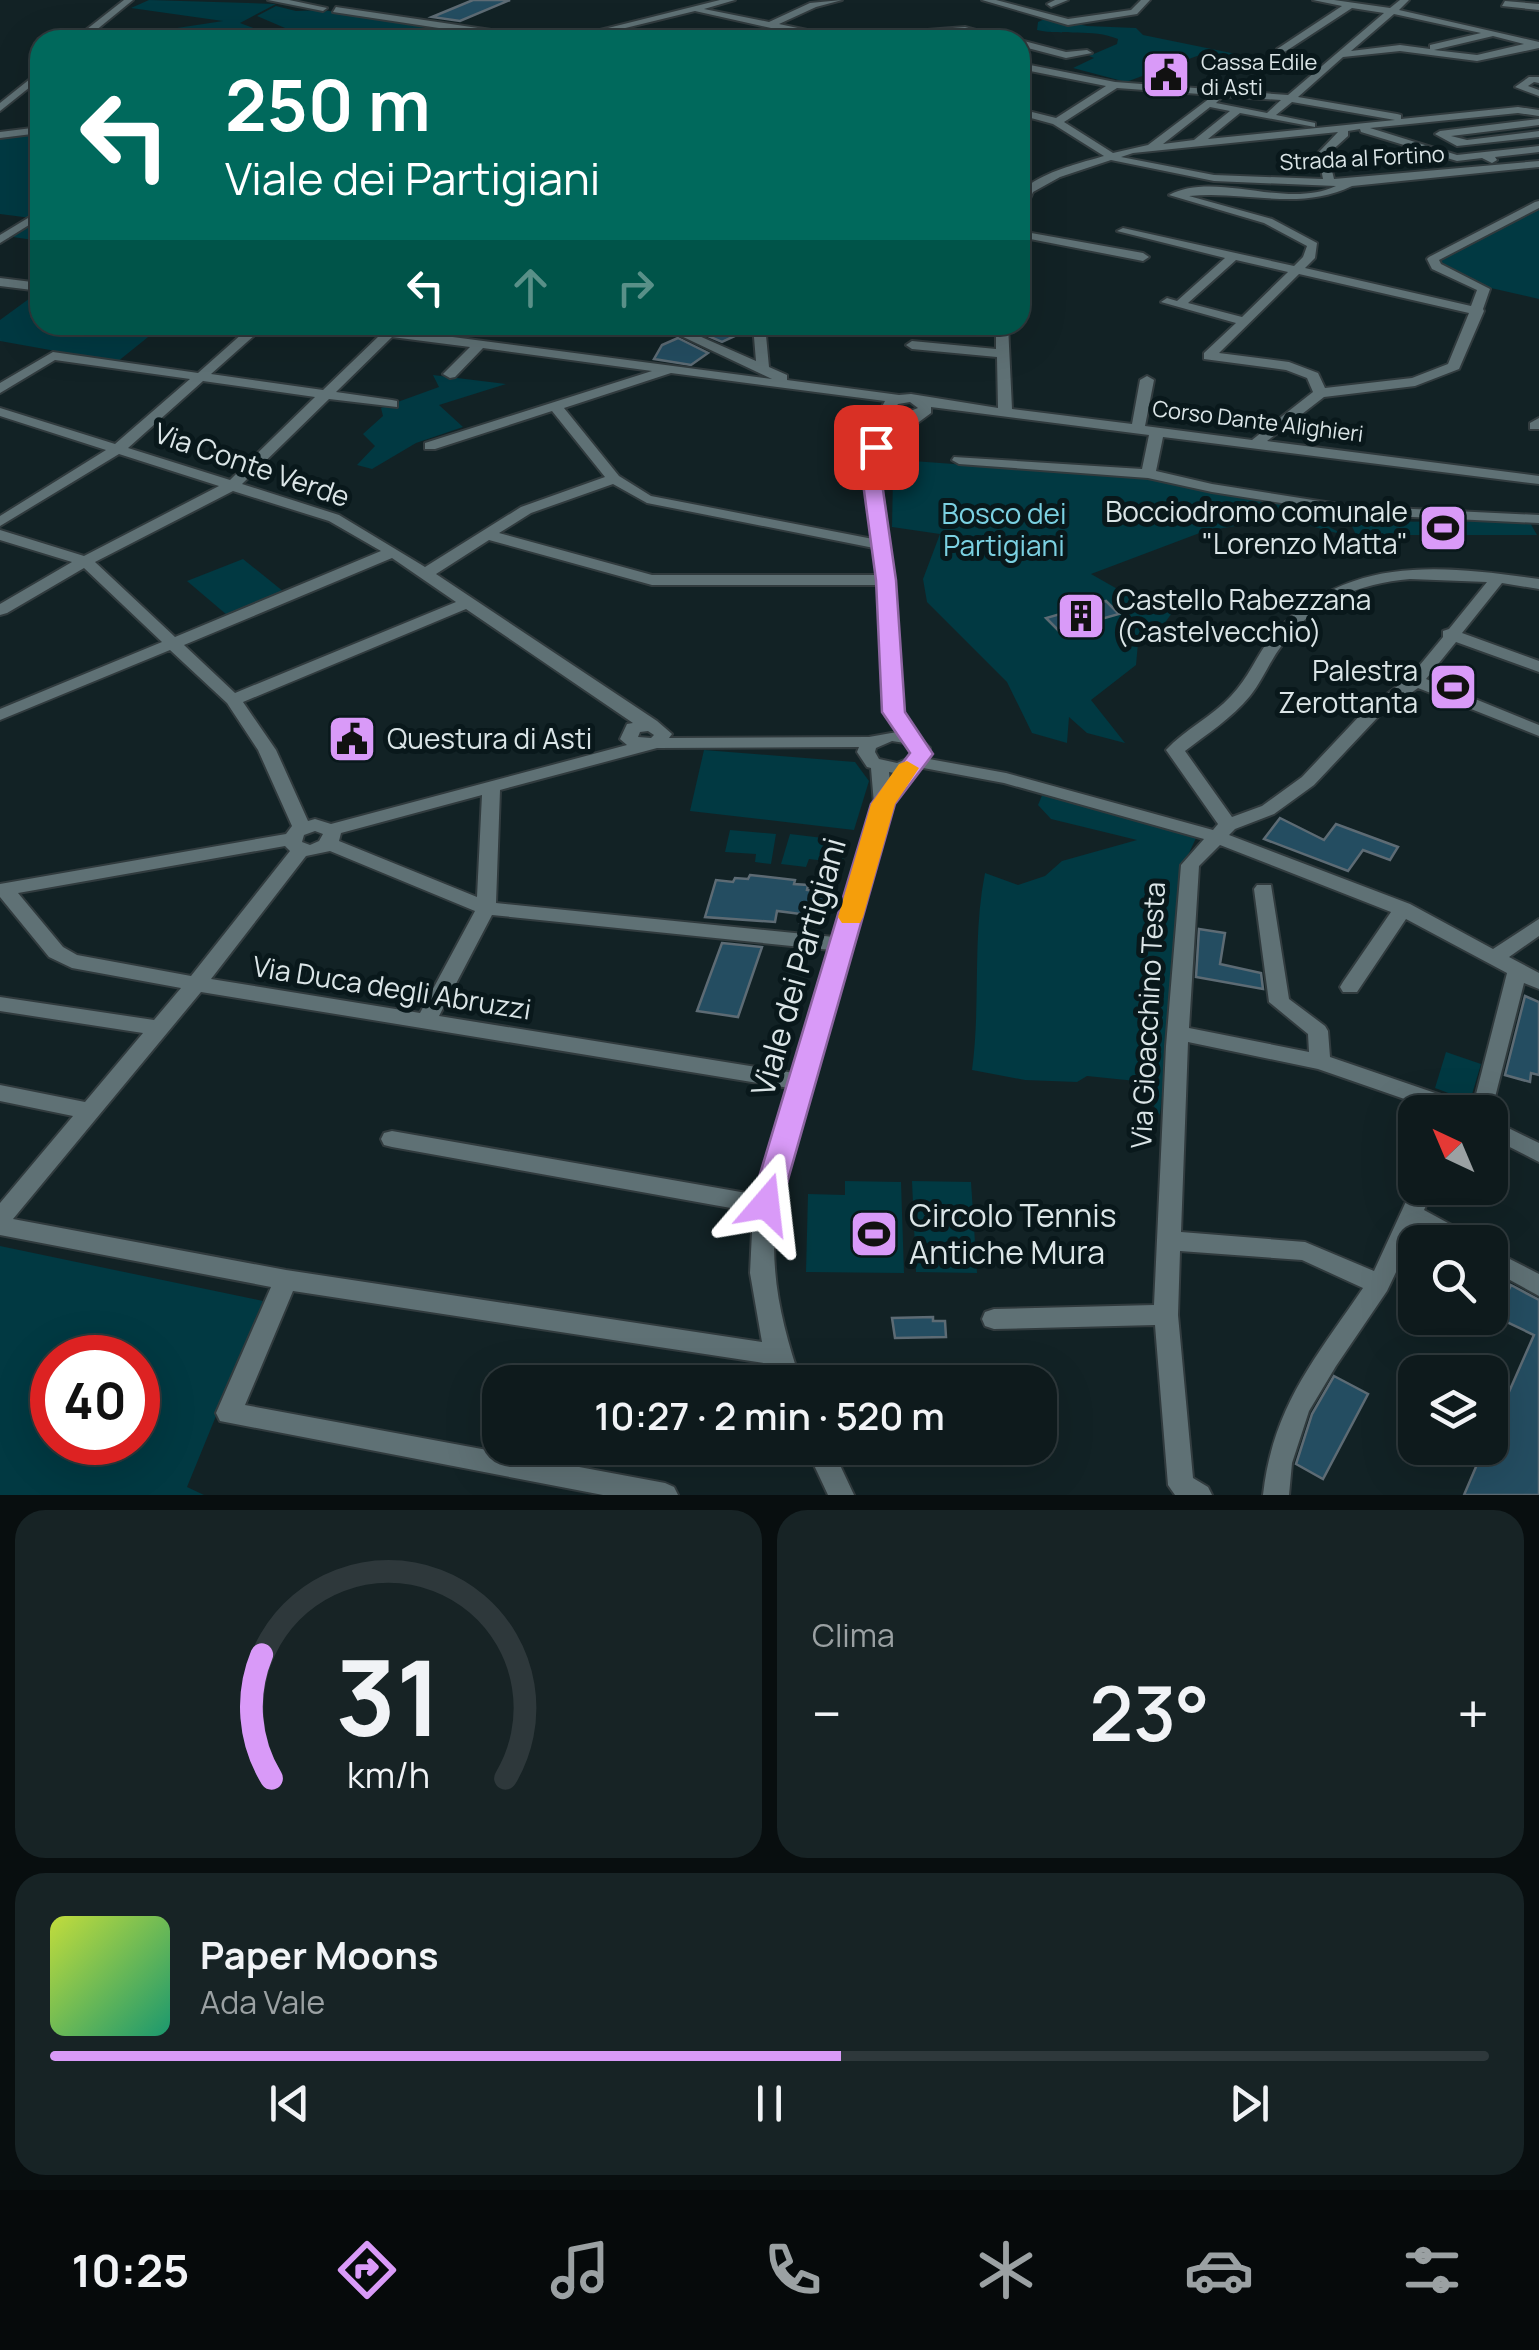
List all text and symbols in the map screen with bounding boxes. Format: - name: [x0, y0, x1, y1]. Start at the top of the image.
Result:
- place label: Cassa Edile di Asti: [1201, 47, 1318, 102]
- public building icon: Cassa Edile di Asti: [1140, 49, 1192, 101]
- text: 250 m: [225, 56, 431, 152]
- icon: left: [60, 70, 190, 200]
- street label: Strada al Fortino: [1279, 139, 1445, 177]
- text: Viale dei Partigiani: [225, 147, 600, 209]
- icon: left: [398, 260, 453, 315]
- icon: ahead: [503, 260, 558, 315]
- icon: right: [608, 260, 663, 315]
- street label: Corso Dante Alighieri: [1151, 393, 1365, 449]
- pin: [834, 405, 919, 490]
- street label: Via Conte Verde: [150, 413, 355, 515]
- icon: arrive: [849, 420, 904, 475]
- place label: Bocciodromo comunale "Lorenzo Matta": [1105, 492, 1408, 562]
- park label: Bosco dei Partigiani: [941, 494, 1067, 564]
- sports icon: Bocciodromo comunale "Lorenzo Matta": [1417, 502, 1469, 554]
- place label: Castello Rabezzana (Castelvecchio): [1116, 580, 1371, 650]
- building icon: Castello Rabezzana (Castelvecchio): [1055, 590, 1107, 642]
- place label: Palestra Zerottanta: [1278, 651, 1418, 721]
- sports icon: Palestra Zerottanta: [1427, 661, 1479, 713]
- public building icon: Questura di Asti: [326, 713, 378, 765]
- place label: Questura di Asti: [387, 719, 592, 757]
- street label: Viale dei Partigiani: [740, 832, 856, 1101]
- street label: Via Gioacchino Testa: [1121, 881, 1173, 1149]
- street label: Via Duca degli Abruzzi: [250, 946, 534, 1028]
- north arrow: [1398, 1095, 1508, 1205]
- map controls: [1398, 1095, 1508, 1465]
- position arrow: [714, 1152, 818, 1256]
- place label: Circolo Tennis Antiche Mura: [909, 1193, 1117, 1274]
- sports icon: Circolo Tennis Antiche Mura: [848, 1208, 900, 1260]
- button: search: [1398, 1225, 1508, 1335]
- speed limit sign: 40: [30, 1335, 160, 1465]
- button: layers: [1398, 1355, 1508, 1465]
- text: 10:27 · 2 min · 520 m: [594, 1389, 945, 1441]
- text: Clima: [812, 1613, 895, 1657]
- text: 31: [335, 1625, 442, 1767]
- text: 23°: [1089, 1661, 1210, 1764]
- text: −: [812, 1675, 842, 1751]
- text: +: [1457, 1675, 1489, 1751]
- text: km/h: [347, 1750, 430, 1799]
- text: Paper Moons: [200, 1928, 439, 1980]
- text: Ada Vale: [200, 1980, 325, 2024]
- icon: previous: [262, 2076, 317, 2131]
- icon: pause: [742, 2076, 797, 2131]
- icon: next: [1222, 2076, 1277, 2131]
- icon: directions: [332, 2235, 402, 2305]
- icon: music: [545, 2235, 615, 2305]
- icon: phone: [758, 2235, 828, 2305]
- icon: climate: [971, 2235, 1041, 2305]
- icon: car: [1184, 2235, 1254, 2305]
- icon: filters: [1397, 2235, 1467, 2305]
- text: 10:25: [72, 2239, 189, 2301]

